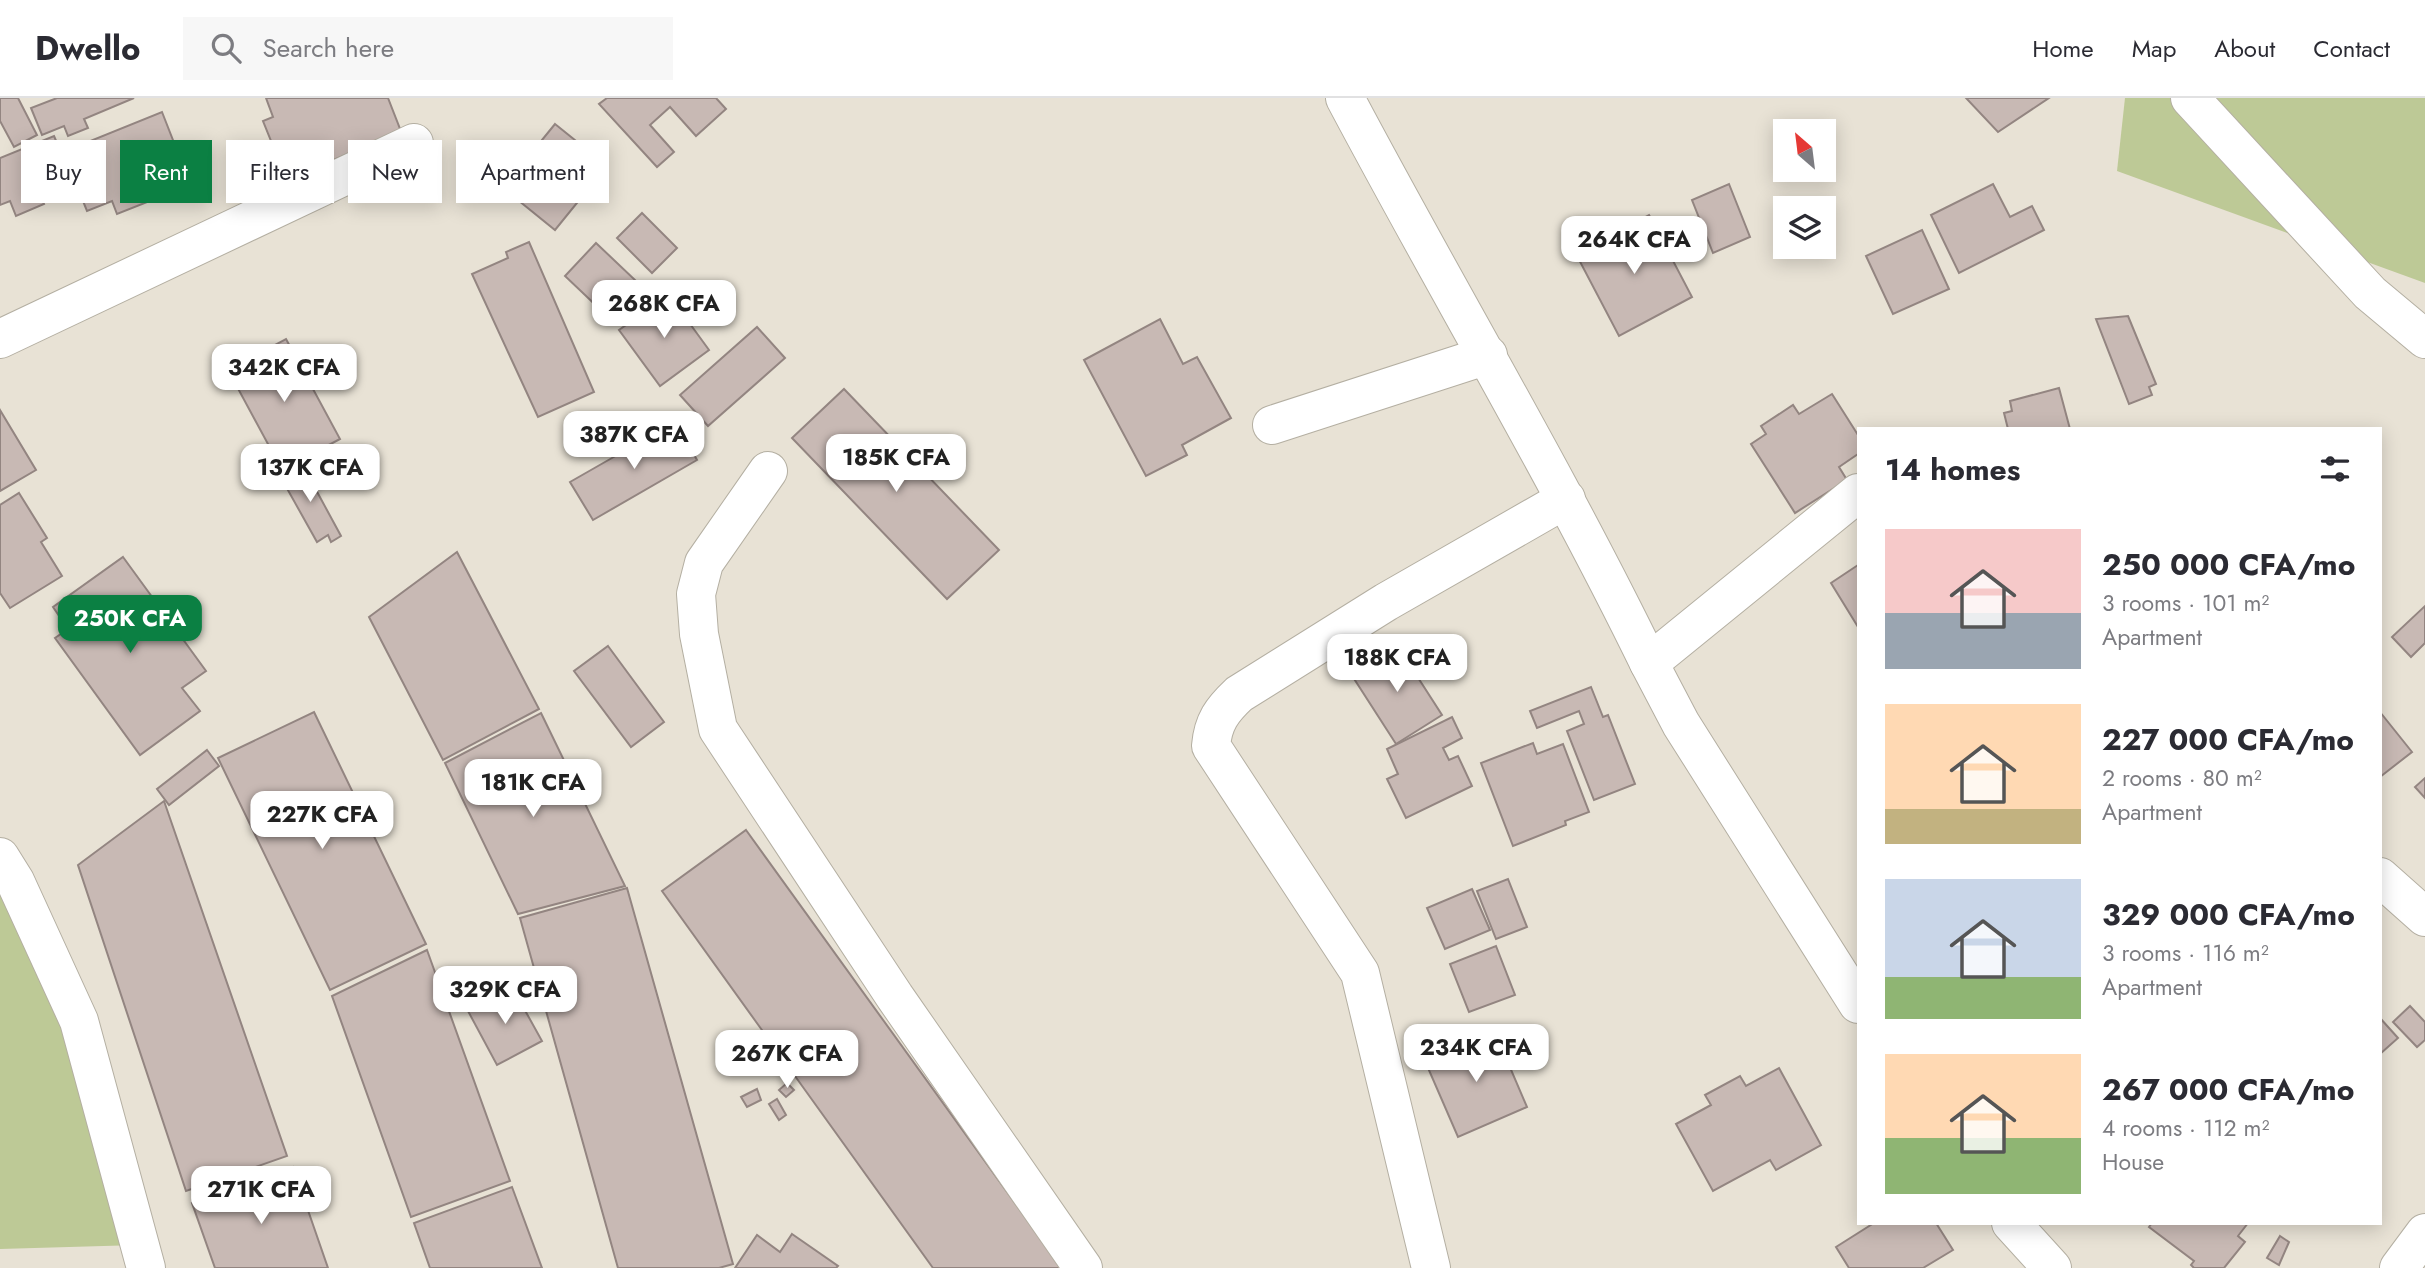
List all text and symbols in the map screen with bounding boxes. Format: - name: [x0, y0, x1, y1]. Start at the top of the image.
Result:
- search box: [183, 17, 673, 80]
- text: Dwello: [35, 25, 141, 72]
- icon: search: [207, 29, 245, 67]
- text: Search here: [263, 29, 394, 67]
- text: Home: [2032, 31, 2094, 66]
- text: Map: [2132, 31, 2176, 66]
- text: About: [2214, 31, 2275, 66]
- text: Contact: [2313, 31, 2390, 66]
- north arrow: [1773, 119, 1836, 182]
- map controls: [1773, 119, 1836, 259]
- chip: Buy: [21, 140, 106, 203]
- chip: Rent: [120, 140, 212, 203]
- chip: Filters: [226, 140, 334, 203]
- chip: New: [348, 140, 442, 203]
- chip: Apartment: [456, 140, 609, 203]
- button: layers: [1773, 196, 1836, 259]
- pin: 264K CFA: [1562, 216, 1706, 276]
- text: 264K CFA: [1577, 222, 1691, 256]
- pin: 268K CFA: [592, 280, 736, 340]
- text: 268K CFA: [608, 286, 720, 320]
- pin: 342K CFA: [212, 344, 356, 404]
- text: 342K CFA: [228, 350, 340, 384]
- pin: 387K CFA: [562, 412, 706, 471]
- text: 387K CFA: [579, 417, 689, 451]
- pin: 185K CFA: [824, 434, 968, 494]
- text: 185K CFA: [842, 440, 950, 474]
- pin: 137K CFA: [238, 444, 382, 504]
- text: 14 homes: [1885, 448, 2020, 491]
- text: 137K CFA: [257, 450, 363, 484]
- icon: filters: [2316, 450, 2354, 488]
- text: 250 000 CFA/mo: [2102, 543, 2355, 586]
- icon: home: [1941, 557, 2025, 641]
- text: 3 rooms · 101 m²: [2102, 586, 2269, 620]
- pin: 250K CFA: [58, 596, 202, 655]
- text: 250K CFA: [74, 601, 186, 635]
- text: Apartment: [2102, 620, 2202, 654]
- pin: 188K CFA: [1325, 634, 1469, 694]
- text: 188K CFA: [1343, 640, 1451, 674]
- text: 227 000 CFA/mo: [2102, 718, 2354, 761]
- icon: home: [1941, 732, 2025, 816]
- pin: 181K CFA: [461, 760, 605, 819]
- text: 2 rooms · 80 m²: [2102, 761, 2262, 795]
- text: 181K CFA: [481, 765, 585, 799]
- pin: 227K CFA: [250, 792, 394, 851]
- text: Apartment: [2102, 795, 2202, 829]
- text: 227K CFA: [266, 797, 378, 831]
- text: 329 000 CFA/mo: [2102, 893, 2355, 936]
- icon: home: [1941, 907, 2025, 991]
- text: 3 rooms · 116 m²: [2102, 936, 2269, 970]
- pin: 329K CFA: [433, 967, 577, 1026]
- text: Apartment: [2102, 970, 2202, 1004]
- text: 329K CFA: [449, 972, 561, 1006]
- pin: 234K CFA: [1404, 1024, 1548, 1084]
- pin: 267K CFA: [715, 1030, 859, 1090]
- text: 234K CFA: [1420, 1030, 1532, 1064]
- text: 267K CFA: [731, 1036, 843, 1070]
- text: 267 000 CFA/mo: [2102, 1068, 2354, 1111]
- icon: home: [1941, 1082, 2025, 1166]
- text: 4 rooms · 112 m²: [2102, 1111, 2269, 1145]
- text: House: [2102, 1145, 2164, 1179]
- pin: 271K CFA: [189, 1166, 333, 1226]
- text: 271K CFA: [207, 1172, 315, 1206]

